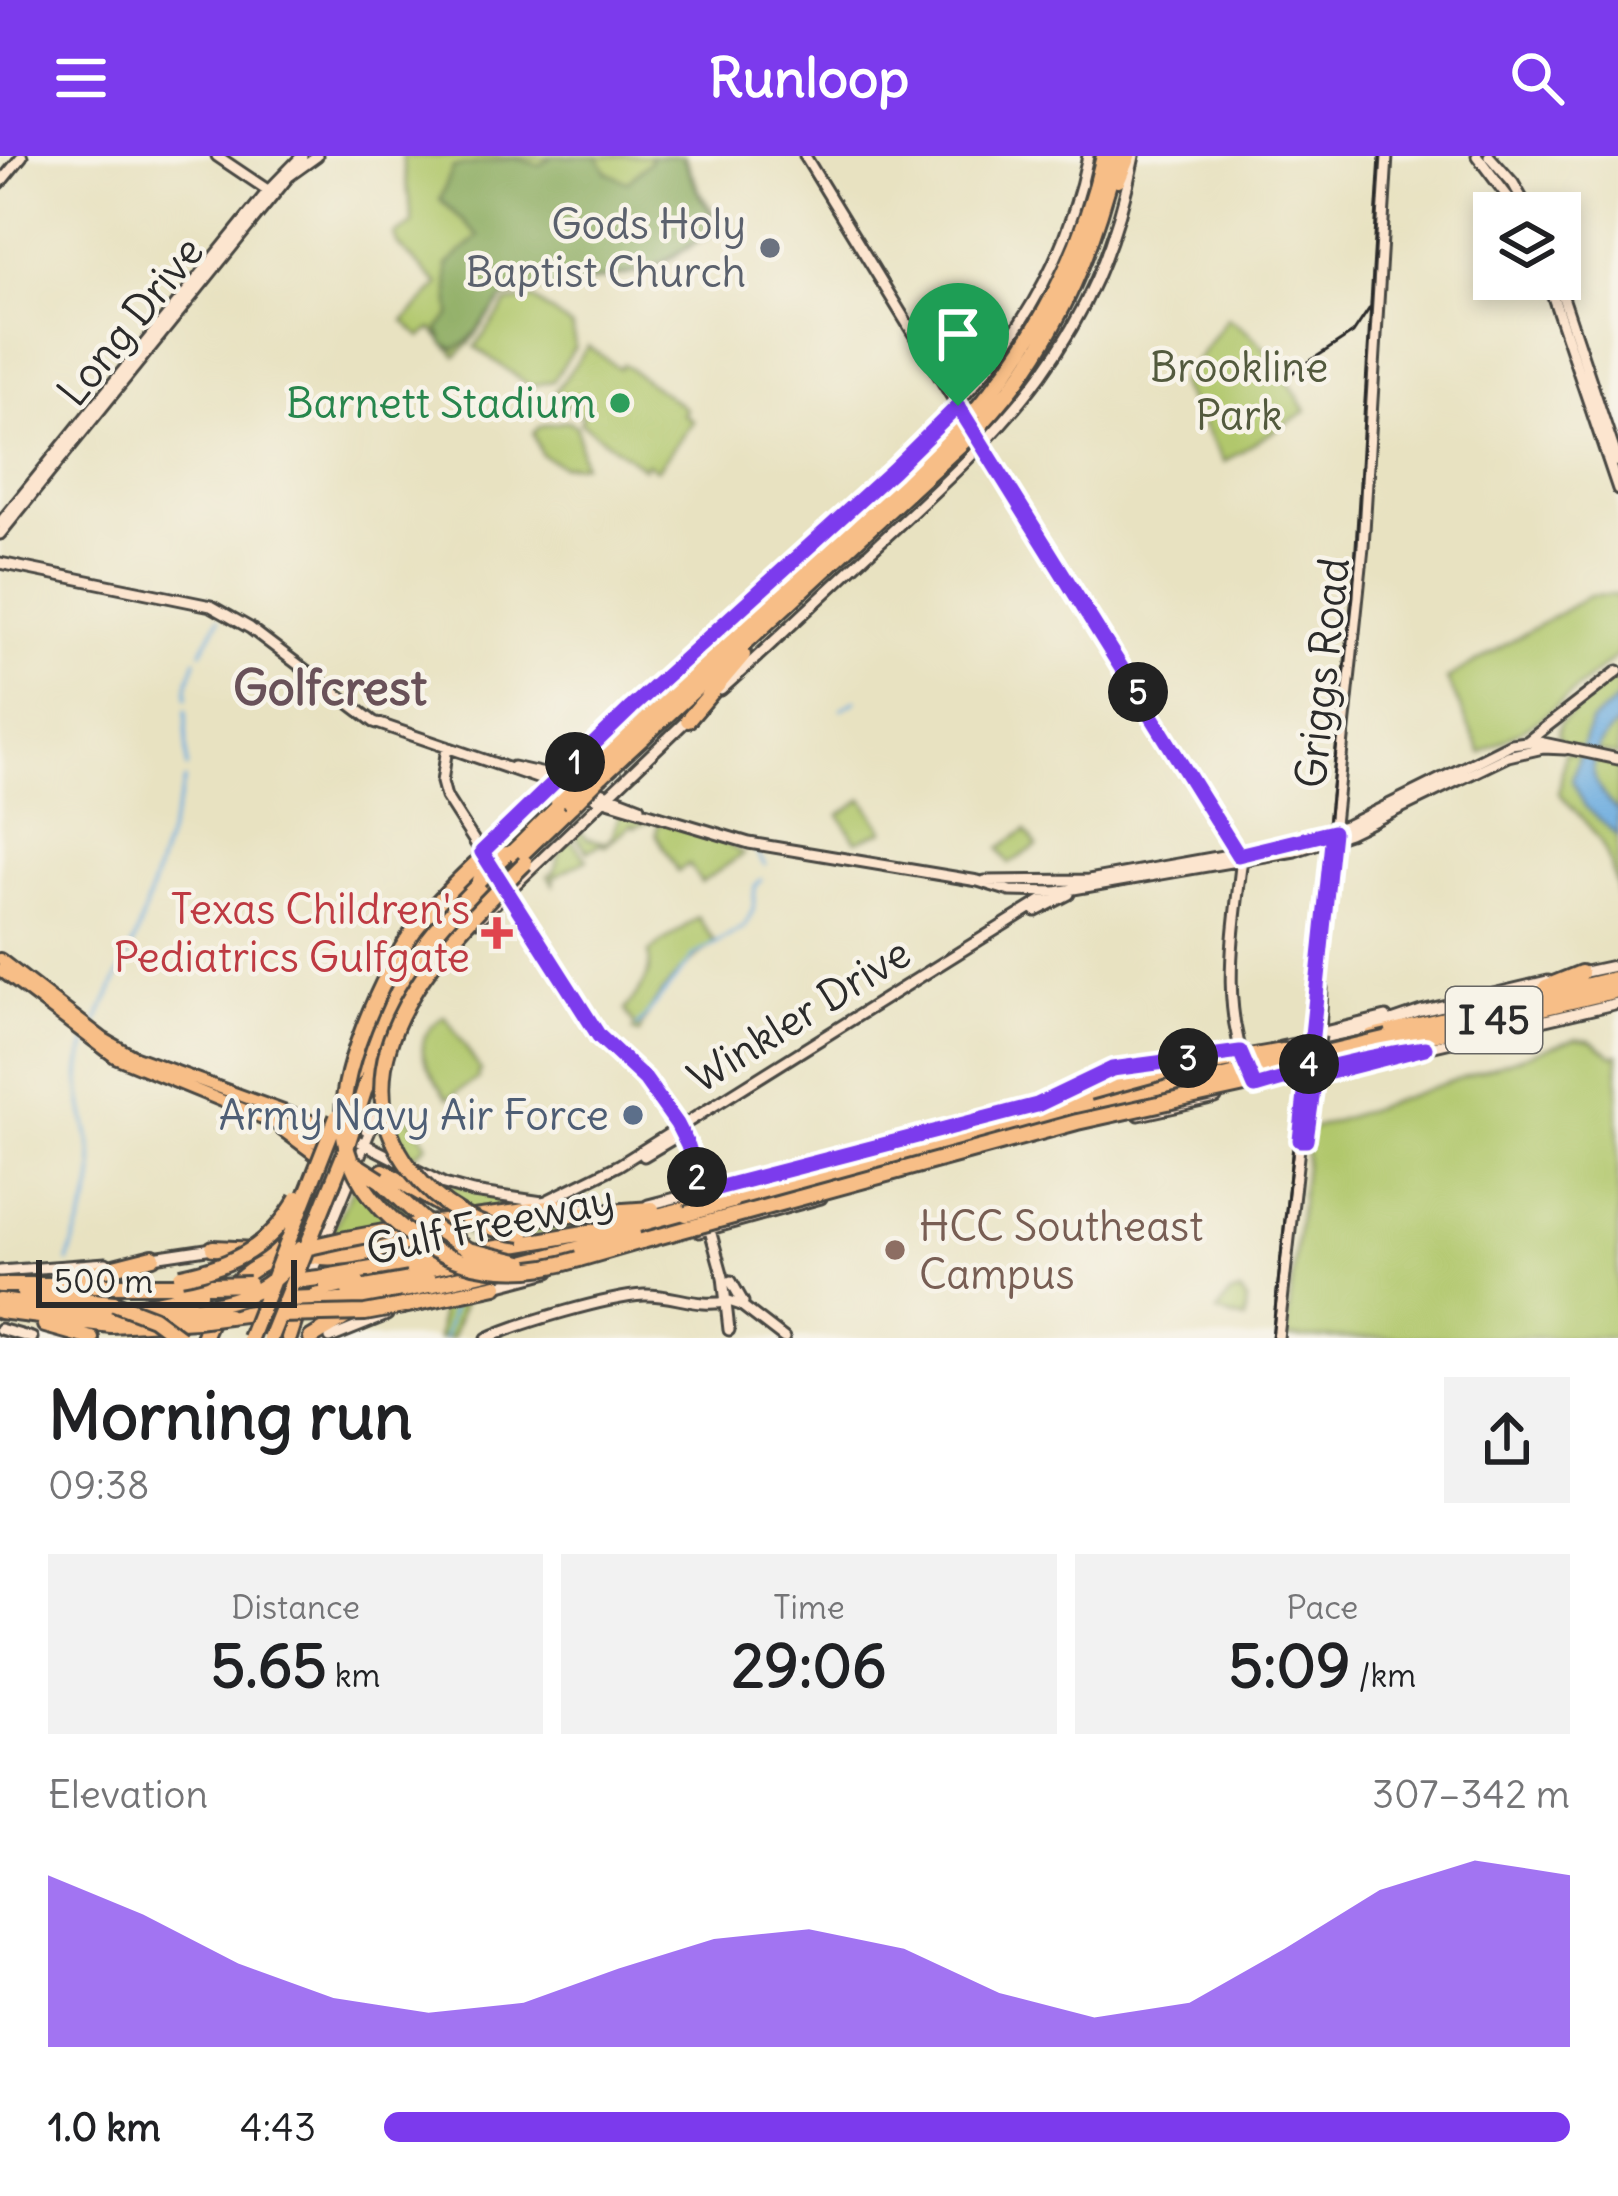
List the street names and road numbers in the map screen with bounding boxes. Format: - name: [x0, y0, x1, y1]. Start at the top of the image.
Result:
- street label: Long Drive: [46, 226, 214, 416]
- street label: Griggs Road: [1284, 555, 1360, 791]
- street label: Winkler Drive: [678, 926, 920, 1104]
- road number: I 45: [1446, 987, 1542, 1053]
- street label: Gulf Freeway: [361, 1172, 619, 1276]

